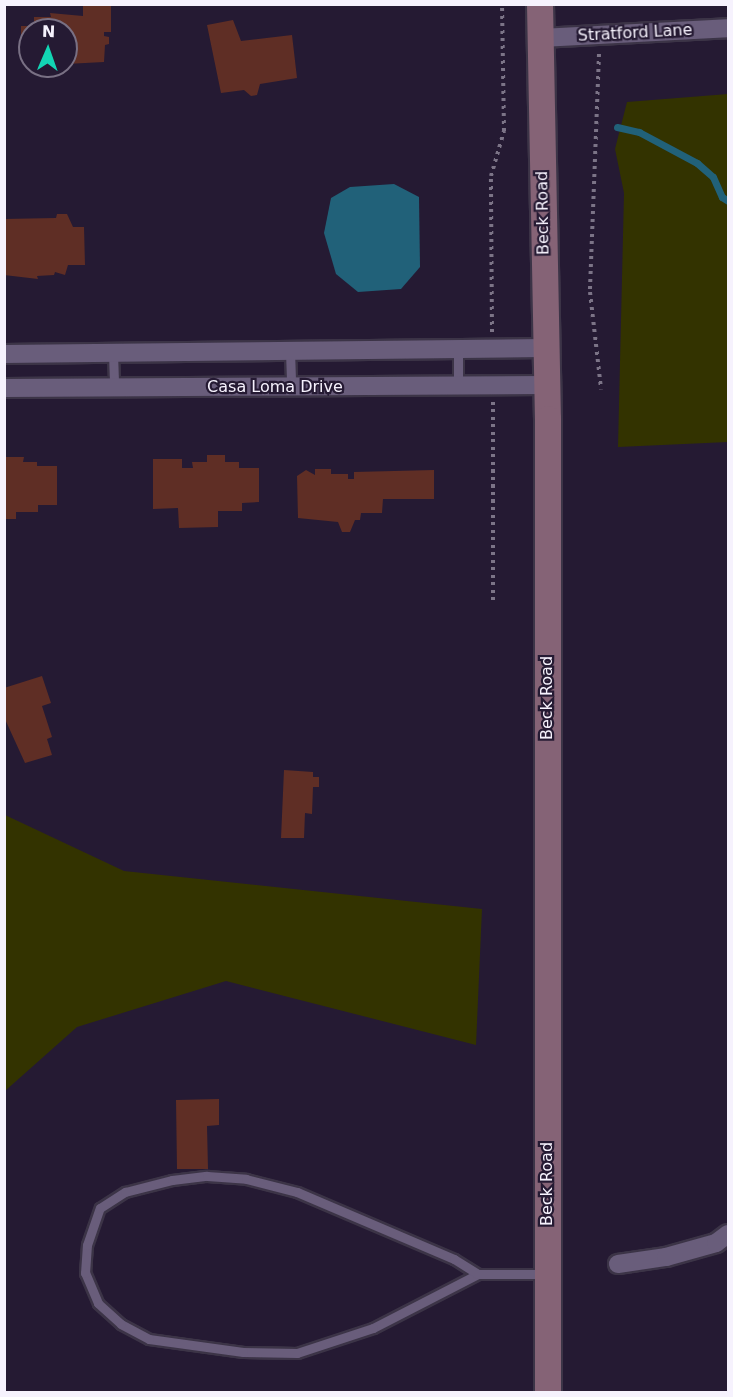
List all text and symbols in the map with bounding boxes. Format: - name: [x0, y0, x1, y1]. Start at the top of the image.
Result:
- north arrow: [18, 18, 78, 78]
- street label: Stratford Lane: [577, 20, 693, 46]
- text: N: [42, 22, 56, 41]
- street label: Beck Road: [533, 171, 553, 255]
- street label: Casa Loma Drive: [207, 377, 343, 397]
- street label: Beck Road: [537, 656, 557, 740]
- street label: Beck Road: [537, 1142, 557, 1226]

